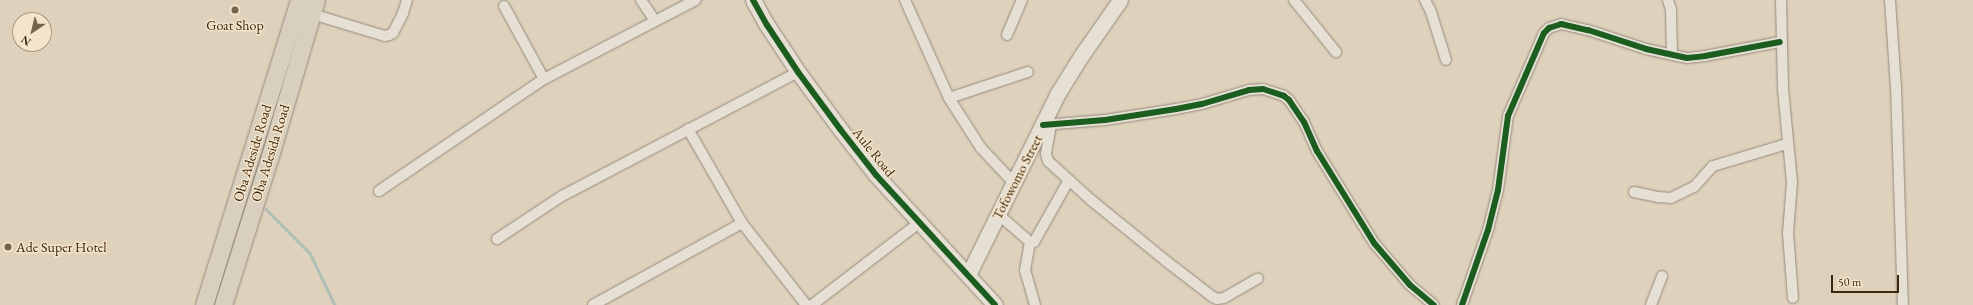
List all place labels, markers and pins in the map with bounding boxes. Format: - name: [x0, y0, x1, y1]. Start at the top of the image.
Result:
- marker: Goat Shop: [230, 5, 240, 15]
- place label: Goat Shop: [206, 17, 264, 33]
- place label: Ade Super Hotel: [16, 239, 107, 255]
- marker: Ade Super Hotel: [3, 242, 13, 252]

